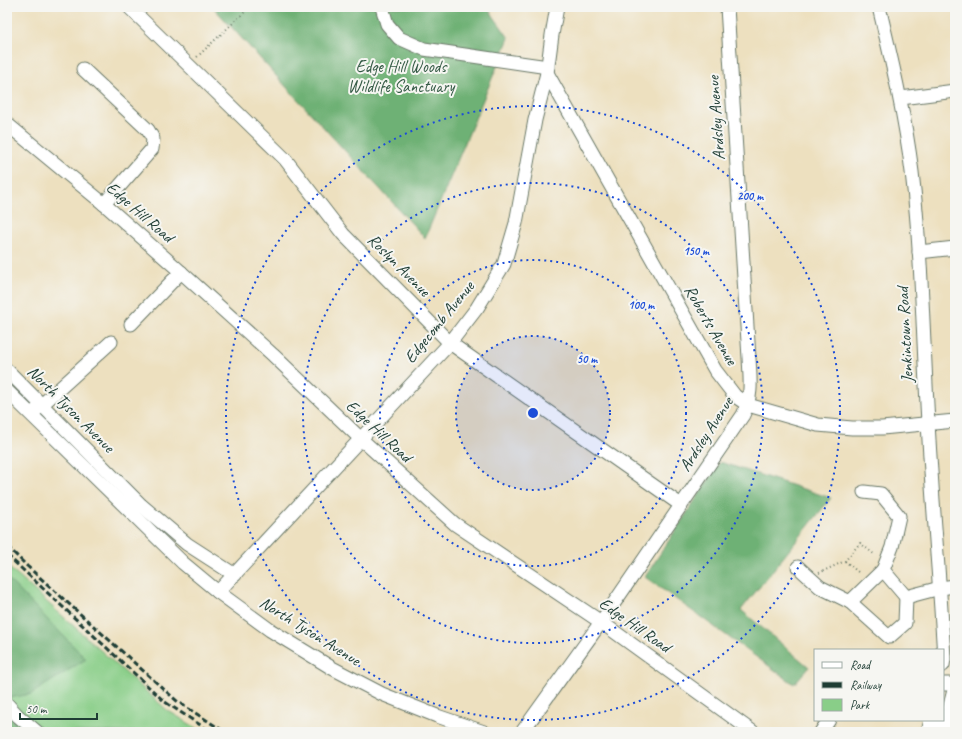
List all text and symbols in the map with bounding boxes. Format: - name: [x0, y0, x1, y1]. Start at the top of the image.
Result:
- park label: Edge Hill Woods Wildlife Sanctuary: [348, 56, 455, 97]
- street label: Ardsley Avenue: [702, 74, 729, 161]
- street label: Edge Hill Road: [102, 177, 181, 249]
- text: 200 m: [737, 188, 764, 204]
- street label: Roslyn Avenue: [363, 229, 436, 302]
- text: 150 m: [683, 243, 710, 259]
- street label: Edgecomb Avenue: [400, 276, 479, 367]
- street label: Roberts Avenue: [680, 281, 743, 370]
- street label: Jenkintown Road: [892, 284, 918, 384]
- text: 100 m: [628, 297, 655, 313]
- text: 50 m: [577, 351, 598, 367]
- street label: North Tyson Avenue: [23, 361, 120, 458]
- street label: Ardsley Avenue: [674, 392, 739, 475]
- street label: Edge Hill Road: [342, 395, 419, 469]
- centre of rings: [526, 406, 540, 420]
- street label: North Tyson Avenue: [256, 592, 365, 671]
- street label: Edge Hill Road: [595, 593, 678, 659]
- legend: [814, 649, 944, 721]
- text: Road: [850, 657, 872, 673]
- text: Railway: [850, 677, 882, 693]
- scale bar: [20, 695, 97, 721]
- text: Park: [850, 697, 871, 713]
- text: 50 m: [26, 701, 48, 717]

